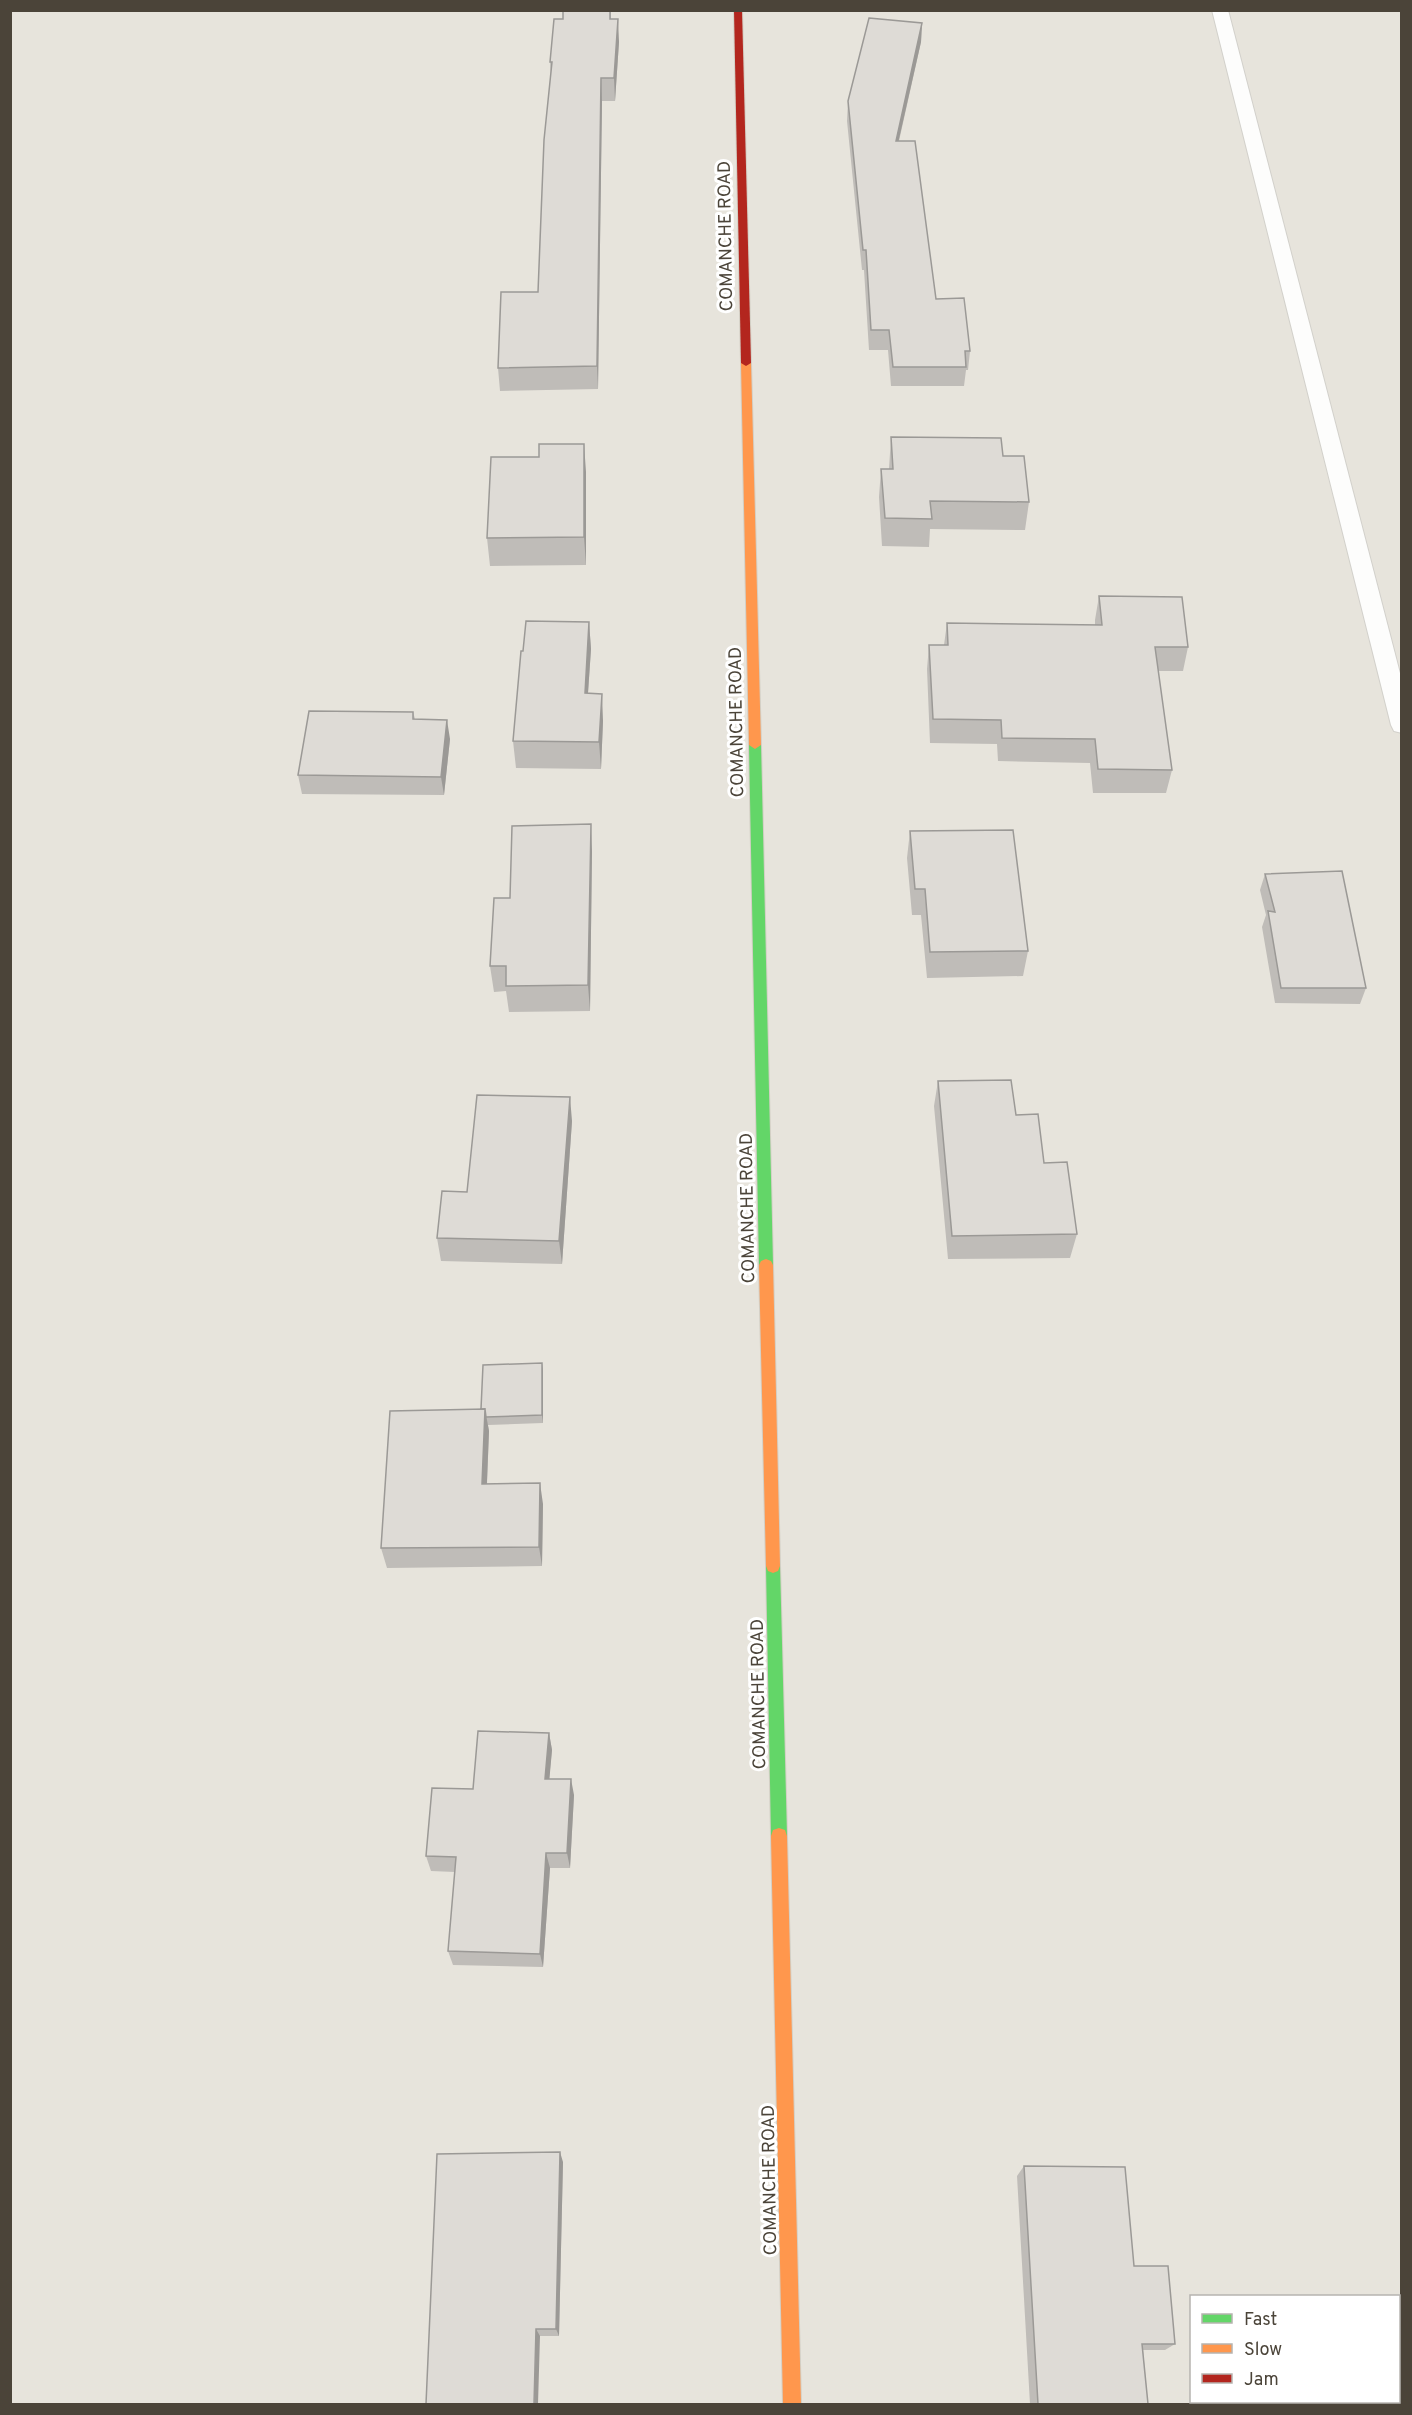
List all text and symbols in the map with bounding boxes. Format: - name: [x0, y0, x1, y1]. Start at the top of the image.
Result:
- street label: COMANCHE ROAD: [714, 161, 739, 311]
- street label: COMANCHE ROAD: [725, 647, 750, 797]
- street label: COMANCHE ROAD: [736, 1133, 761, 1283]
- street label: COMANCHE ROAD: [747, 1619, 772, 1769]
- street label: COMANCHE ROAD: [758, 2105, 783, 2255]
- legend: [1190, 2295, 1400, 2403]
- text: Fast: [1244, 2309, 1277, 2332]
- text: Slow: [1244, 2339, 1282, 2362]
- text: Jam: [1244, 2369, 1279, 2392]

